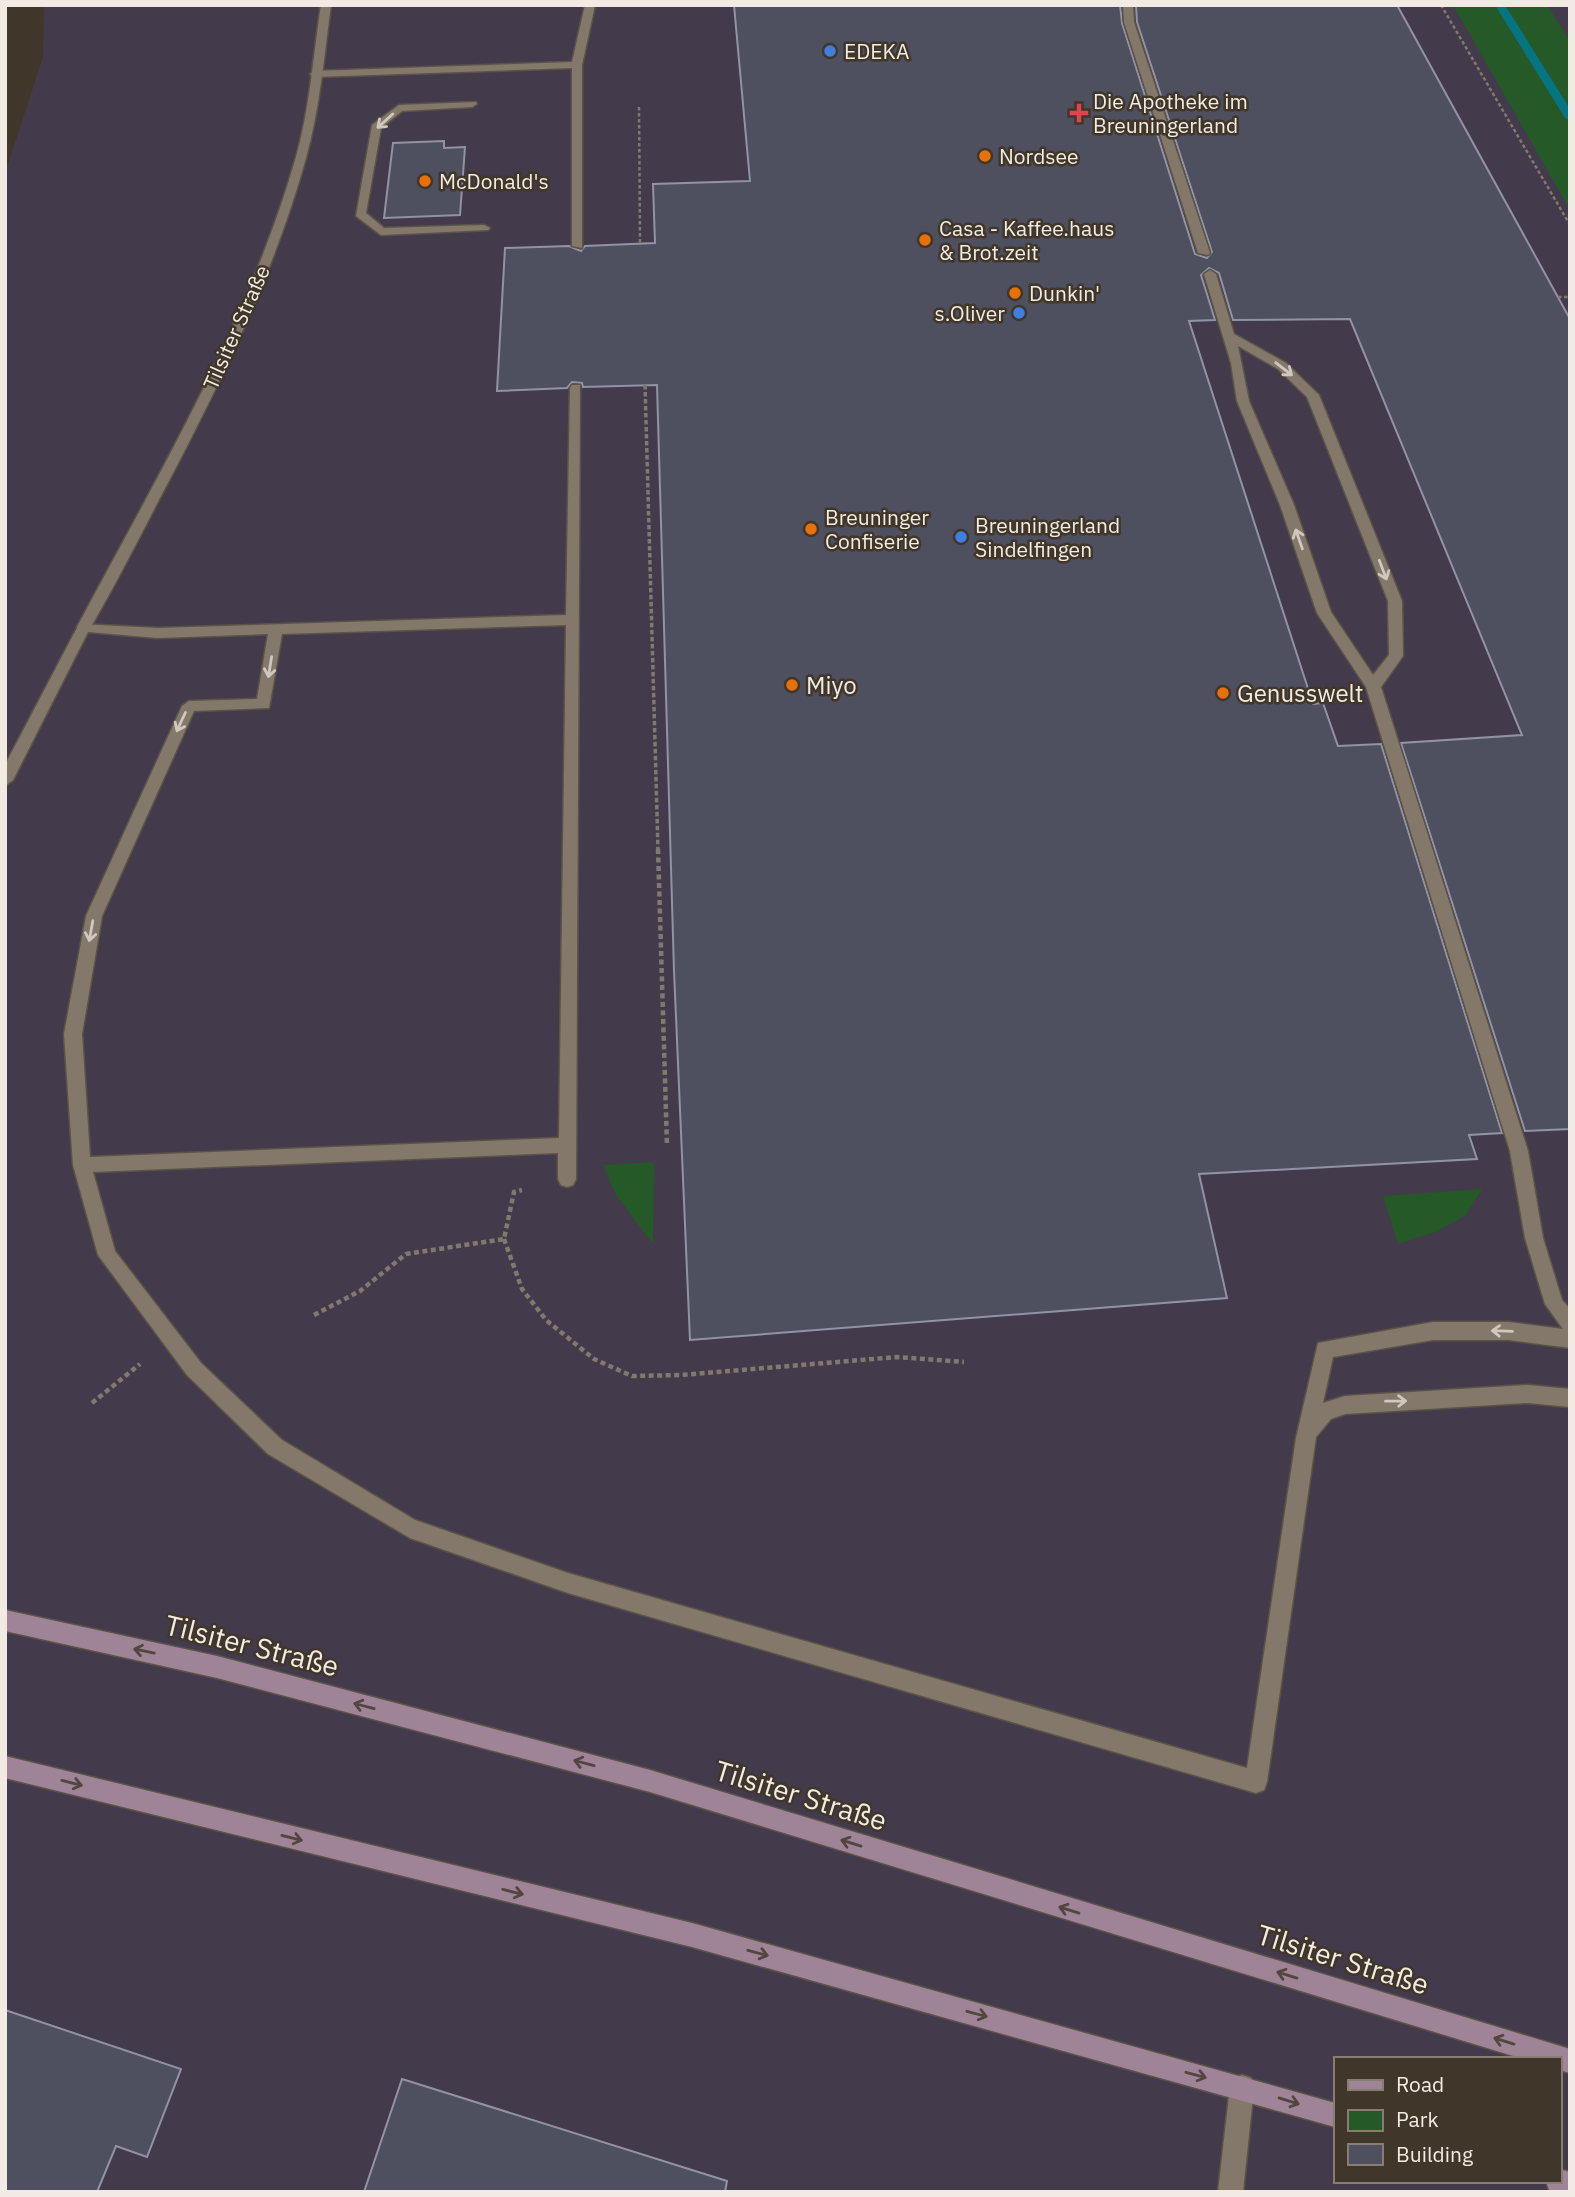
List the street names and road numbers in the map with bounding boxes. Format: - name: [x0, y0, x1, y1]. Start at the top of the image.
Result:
- street label: Tilsiter Straße: [196, 260, 276, 394]
- street label: Tilsiter Straße: [161, 1606, 343, 1684]
- street label: Tilsiter Straße: [711, 1751, 891, 1839]
- street label: Tilsiter Straße: [1253, 1915, 1433, 2003]

